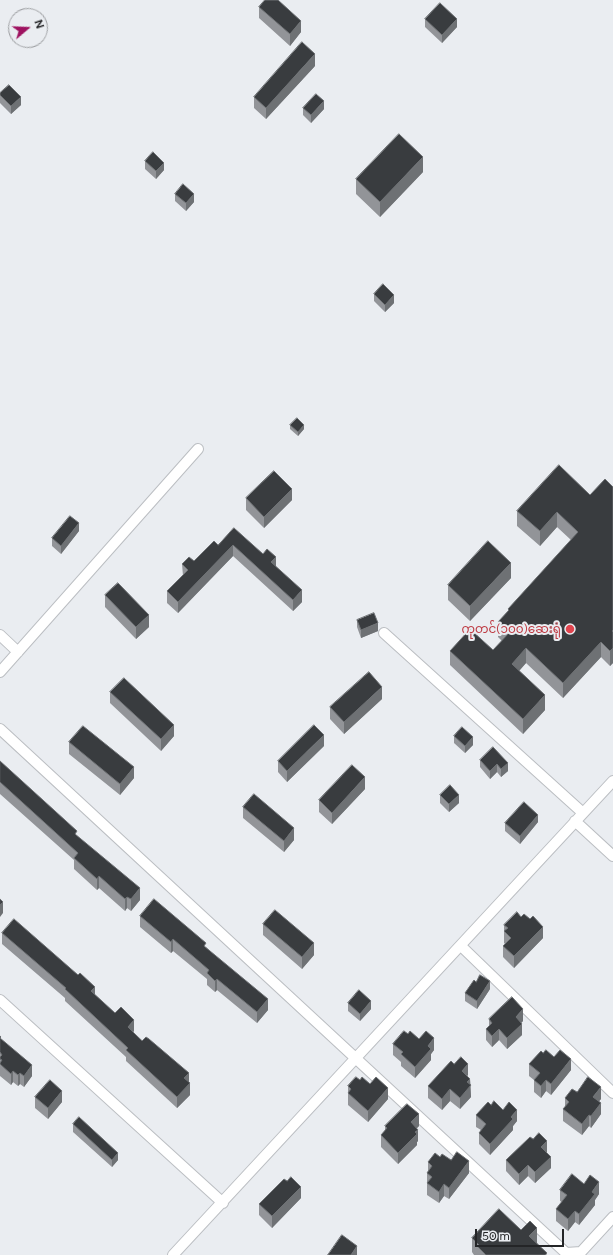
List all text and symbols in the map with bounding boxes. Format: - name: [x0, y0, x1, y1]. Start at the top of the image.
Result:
- north arrow: [8, 8, 48, 48]
- text: N: [31, 18, 46, 30]
- place label: ကုတင်(၁၀၀)ဆေးရုံ: [461, 622, 561, 636]
- marker: ကုတင်(၁၀၀)ဆေးရုံ: [564, 623, 576, 635]
- scale bar: [477, 1221, 566, 1247]
- text: 50 m: [482, 1229, 510, 1243]

